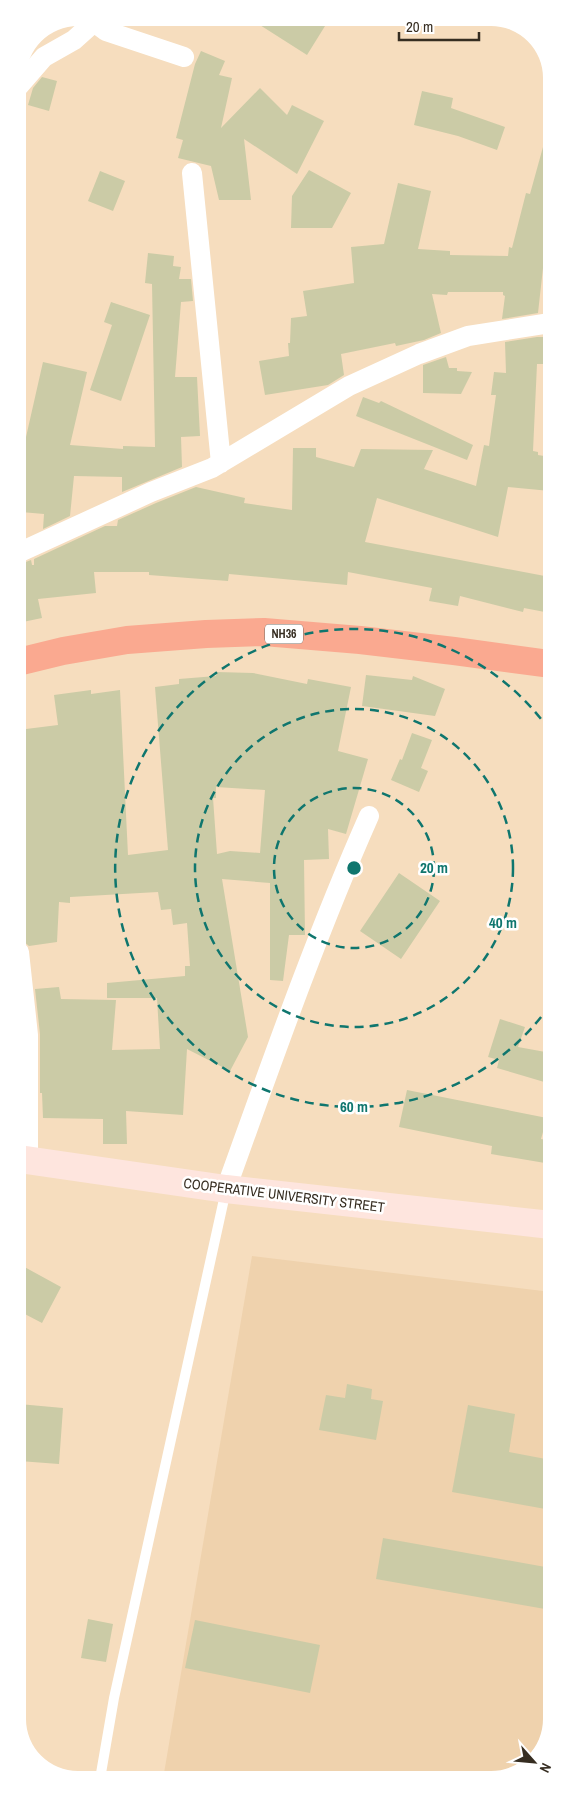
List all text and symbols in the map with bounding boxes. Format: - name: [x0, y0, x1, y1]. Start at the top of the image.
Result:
- scale bar: [399, 10, 479, 42]
- text: 20 m: [406, 16, 433, 37]
- road number: NH36: [265, 624, 303, 644]
- text: 20 m: [420, 857, 448, 878]
- centre of rings: [345, 859, 363, 877]
- text: 40 m: [489, 912, 517, 933]
- text: 60 m: [340, 1096, 368, 1117]
- street label: COOPERATIVE UNIVERSITY STREET: [182, 1174, 386, 1216]
- north arrow: [509, 1737, 559, 1787]
- text: N: [536, 1760, 555, 1776]

